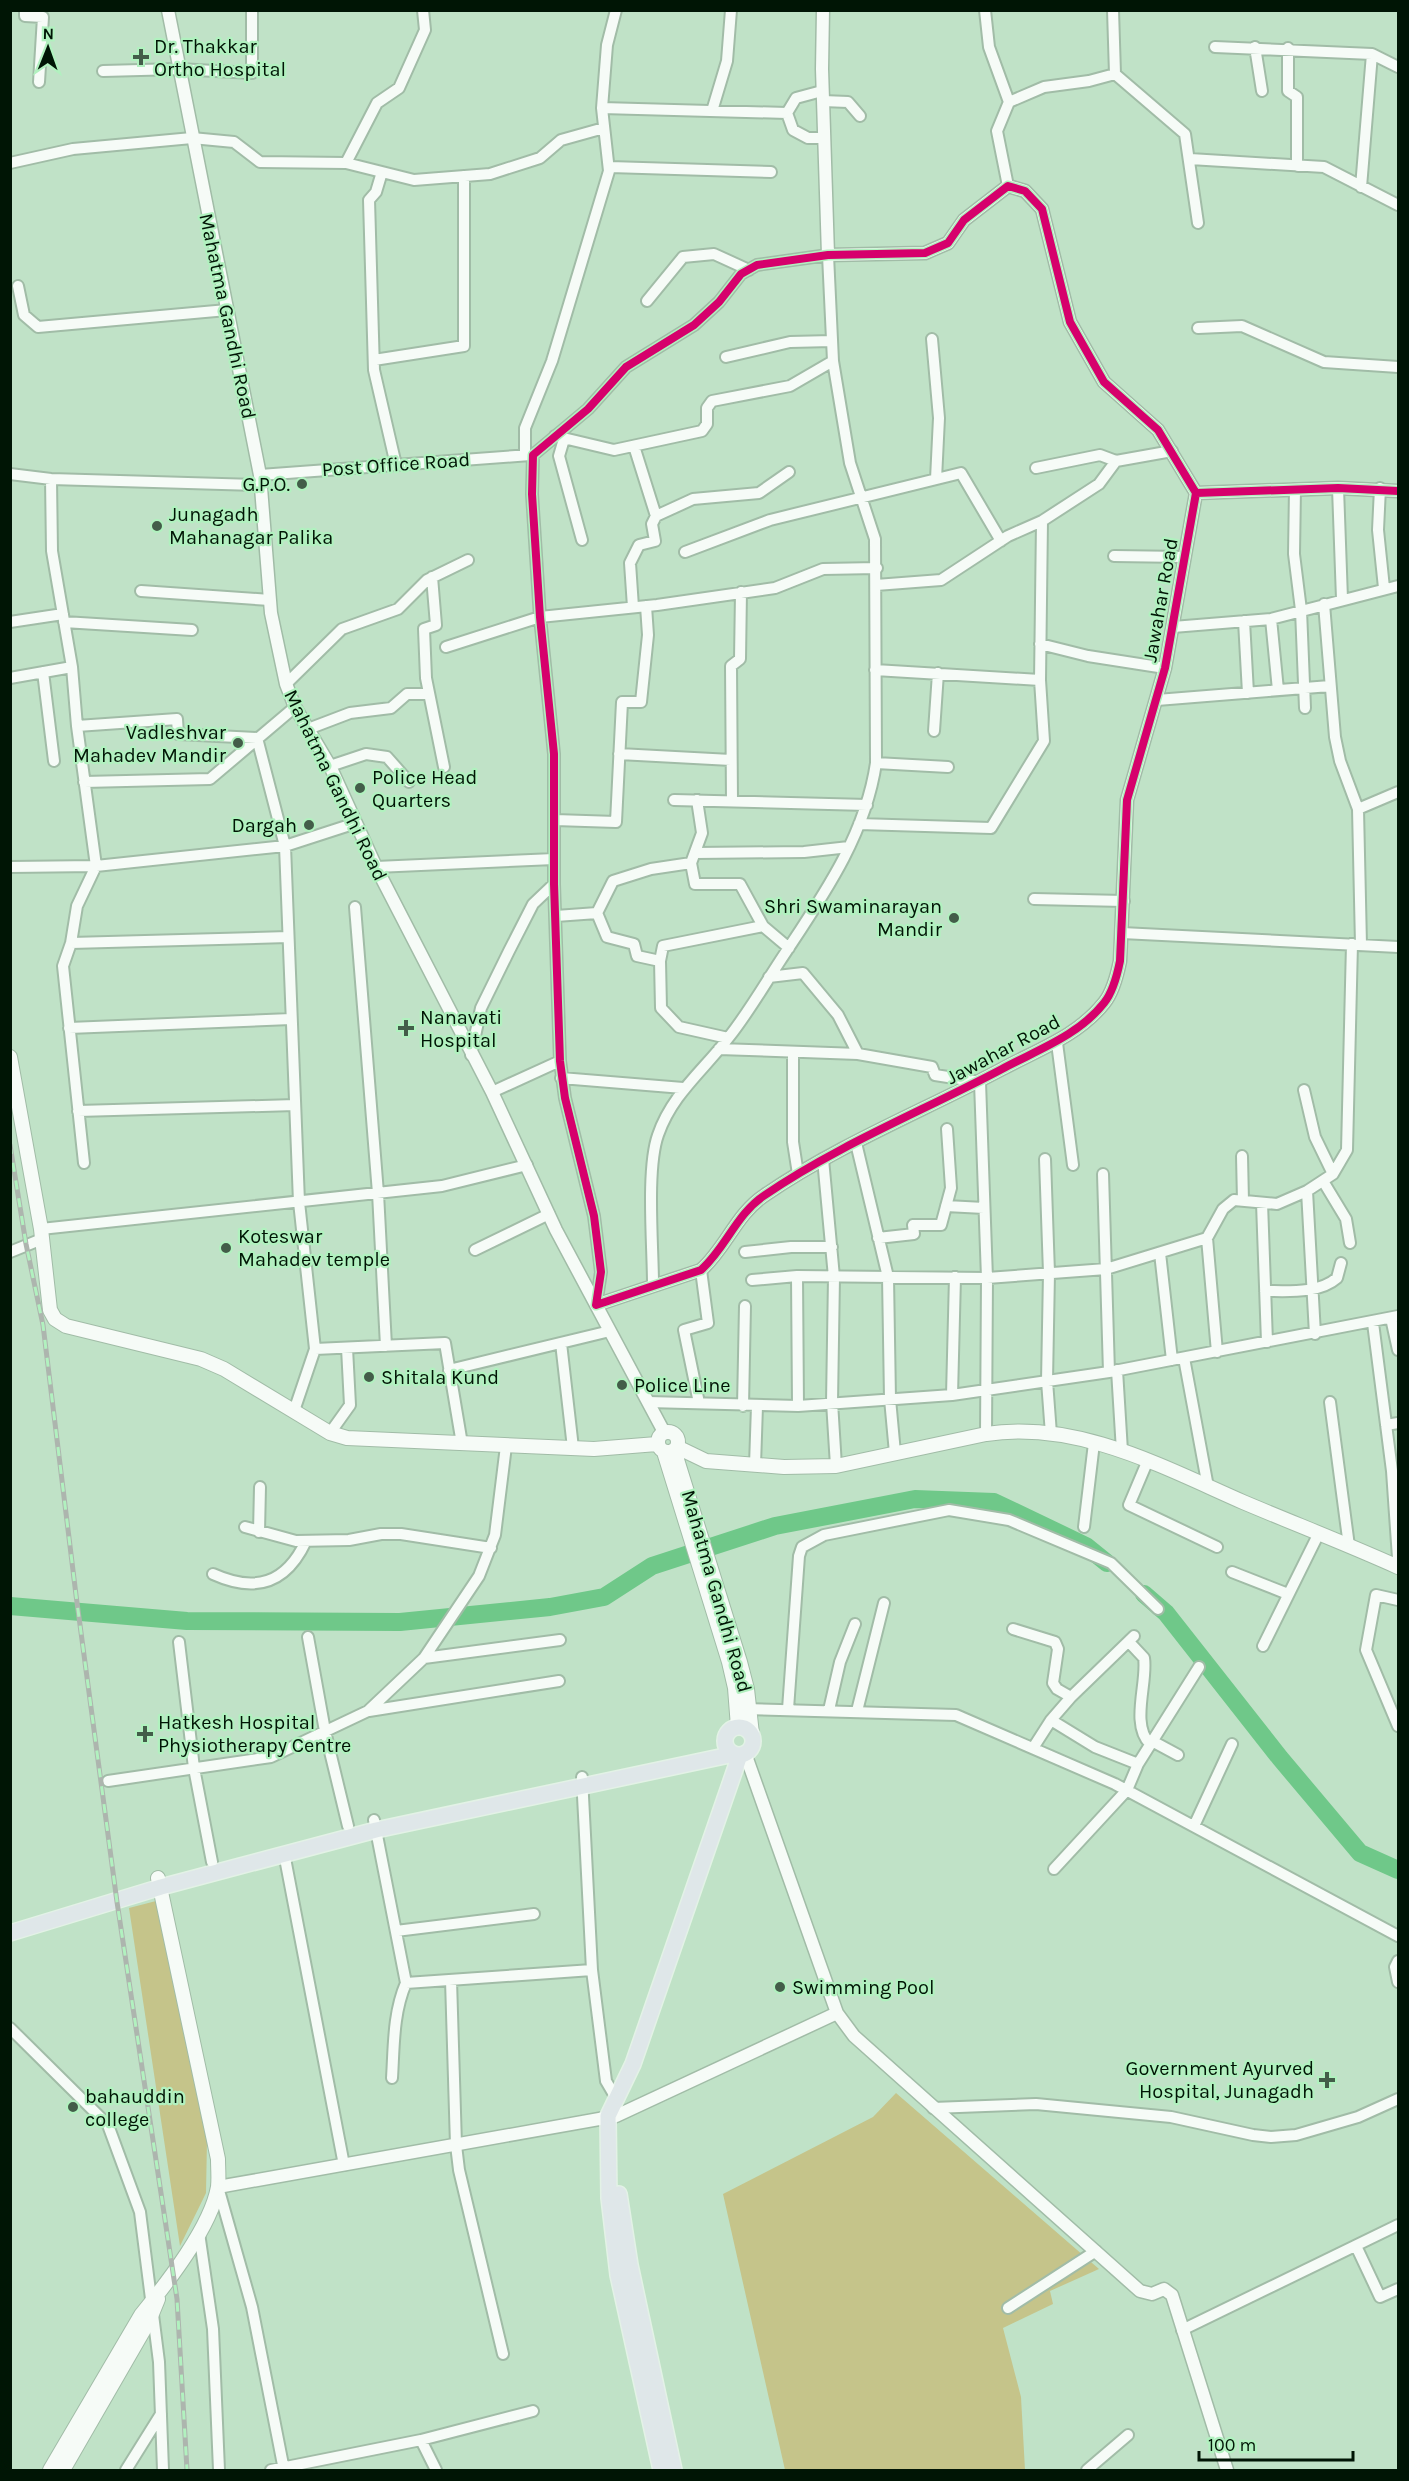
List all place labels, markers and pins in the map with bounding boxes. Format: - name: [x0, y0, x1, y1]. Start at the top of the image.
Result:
- place label: Dr. Thakkar Ortho Hospital: [154, 35, 286, 81]
- marker: Dr. Thakkar Ortho Hospital: [132, 48, 150, 66]
- place label: G.P.O.: [242, 473, 290, 496]
- marker: G.P.O.: [295, 477, 309, 491]
- place label: Junagadh Mahanagar Palika: [169, 503, 333, 549]
- marker: Junagadh Mahanagar Palika: [150, 519, 164, 533]
- place label: Vadleshvar Mahadev Mandir: [73, 721, 227, 767]
- marker: Vadleshvar Mahadev Mandir: [231, 736, 245, 750]
- place label: Police Head Quarters: [372, 766, 477, 812]
- marker: Police Head Quarters: [353, 781, 367, 795]
- place label: Dargah: [232, 814, 297, 837]
- marker: Dargah: [302, 818, 316, 832]
- place label: Shri Swaminarayan Mandir: [764, 895, 943, 941]
- marker: Shri Swaminarayan Mandir: [947, 911, 961, 925]
- place label: Nanavati Hospital: [420, 1006, 502, 1052]
- marker: Nanavati Hospital: [397, 1019, 415, 1037]
- place label: Koteswar Mahadev temple: [238, 1225, 390, 1271]
- marker: Koteswar Mahadev temple: [219, 1241, 233, 1255]
- place label: Shitala Kund: [381, 1366, 499, 1389]
- marker: Shitala Kund: [362, 1370, 376, 1384]
- place label: Police Line: [634, 1374, 731, 1397]
- marker: Police Line: [615, 1378, 629, 1392]
- place label: Hatkesh Hospital Physiotherapy Centre: [158, 1711, 351, 1757]
- marker: Hatkesh Hospital Physiotherapy Centre: [136, 1725, 154, 1743]
- place label: Swimming Pool: [792, 1976, 935, 1999]
- marker: Swimming Pool: [773, 1980, 787, 1994]
- place label: Government Ayurved Hospital, Junagadh: [1126, 2057, 1314, 2103]
- marker: Government Ayurved Hospital, Junagadh: [1318, 2071, 1336, 2089]
- place label: bahauddin college: [85, 2085, 185, 2131]
- marker: bahauddin college: [66, 2100, 80, 2114]

